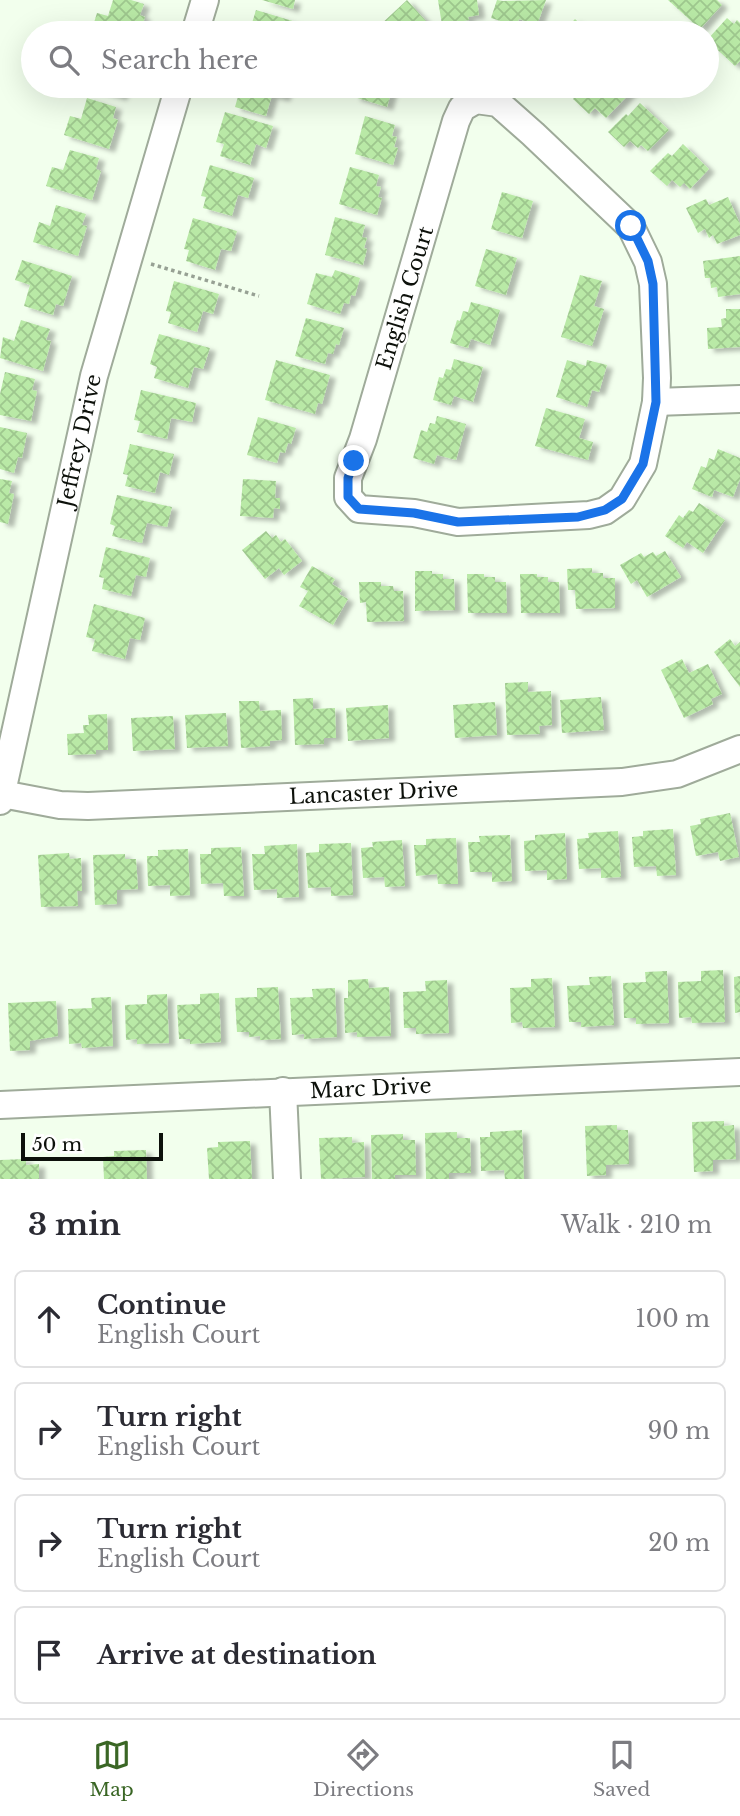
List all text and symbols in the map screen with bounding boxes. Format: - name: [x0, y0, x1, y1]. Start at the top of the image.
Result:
- search box: [21, 21, 719, 98]
- icon: search: [45, 41, 83, 79]
- text: Search here: [101, 44, 258, 76]
- route start: [615, 210, 646, 241]
- street label: English Court: [371, 223, 439, 373]
- street label: Jeffrey Drive: [52, 372, 107, 513]
- route end: [338, 445, 369, 476]
- street label: Lancaster Drive: [288, 776, 459, 810]
- street label: Marc Drive: [309, 1073, 432, 1104]
- scale bar: [21, 1130, 163, 1162]
- text: 50 m: [32, 1133, 82, 1156]
- text: 3 min: [28, 1206, 121, 1243]
- text: Walk · 210 m: [561, 1211, 712, 1239]
- text: Continue: [97, 1289, 226, 1321]
- icon: ahead: [30, 1300, 68, 1338]
- text: 100 m: [636, 1305, 710, 1333]
- text: English Court: [97, 1321, 260, 1349]
- text: Turn right: [97, 1401, 242, 1433]
- icon: right: [30, 1412, 68, 1450]
- text: 90 m: [648, 1417, 710, 1445]
- text: English Court: [97, 1433, 260, 1461]
- text: Turn right: [97, 1513, 242, 1545]
- icon: right: [30, 1524, 68, 1562]
- text: 20 m: [648, 1529, 710, 1557]
- text: English Court: [97, 1545, 260, 1573]
- icon: arrive: [30, 1636, 68, 1674]
- text: Arrive at destination: [97, 1639, 377, 1671]
- tab: Map: [90, 1736, 134, 1801]
- tab: Directions: [313, 1736, 414, 1801]
- tab: Saved: [593, 1736, 650, 1801]

